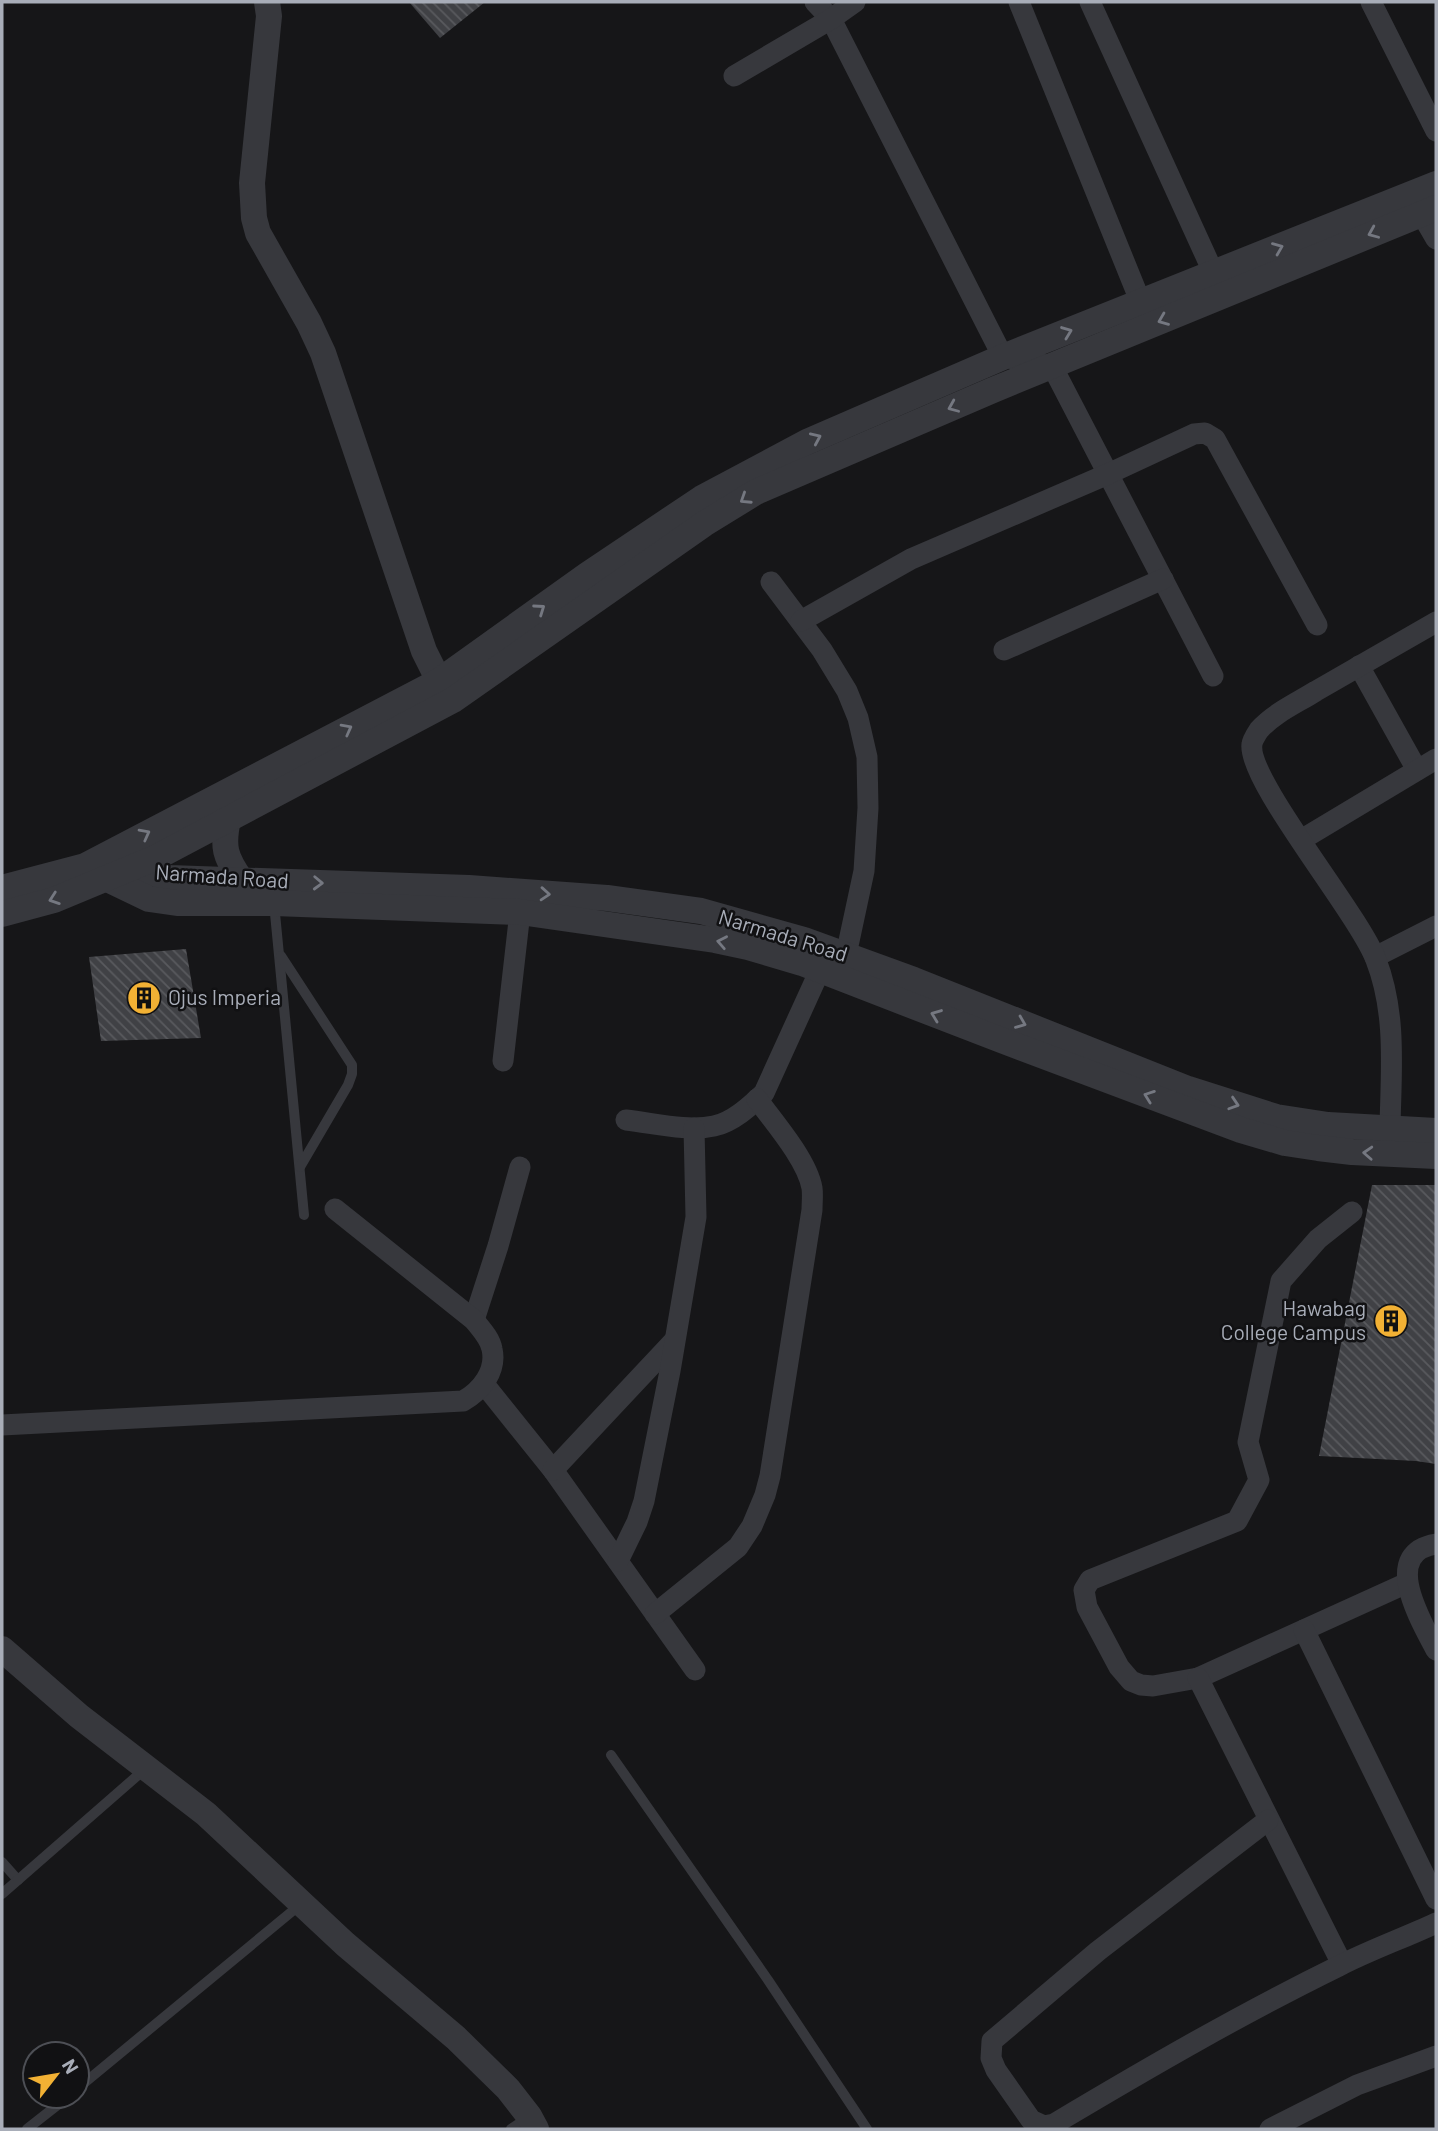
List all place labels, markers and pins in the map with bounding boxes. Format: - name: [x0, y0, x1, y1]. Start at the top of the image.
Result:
- building icon: Ojus Imperia: [125, 979, 163, 1017]
- place label: Ojus Imperia: [168, 984, 281, 1009]
- place label: Hawabag College Campus: [1221, 1295, 1366, 1344]
- building icon: Hawabag College Campus: [1372, 1302, 1410, 1340]

